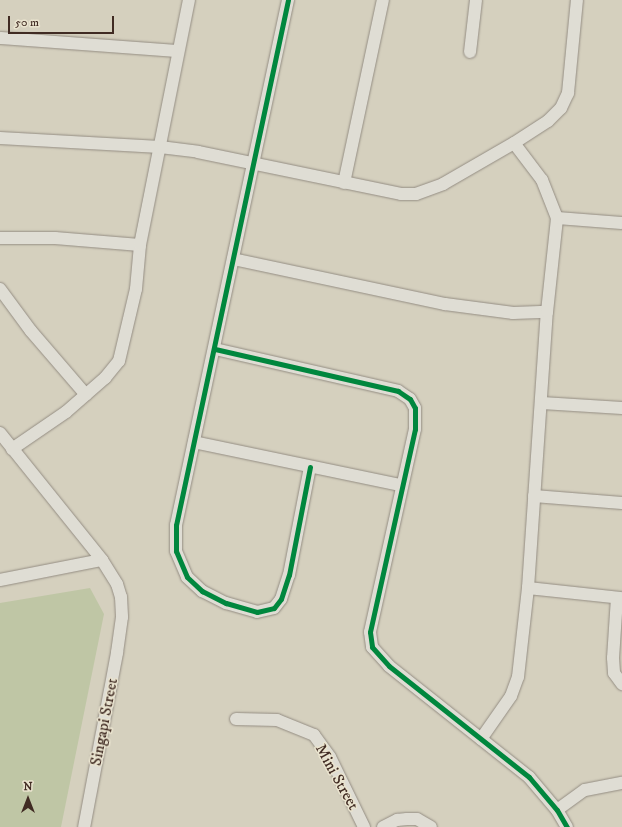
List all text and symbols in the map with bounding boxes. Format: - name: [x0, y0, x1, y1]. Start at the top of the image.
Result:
- scale bar: [10, 8, 116, 34]
- text: 50 m: [15, 15, 39, 30]
- street label: Singapi Street: [86, 677, 122, 767]
- street label: Mini Street: [311, 741, 363, 813]
- north arrow: [8, 779, 48, 819]
- text: N: [23, 780, 33, 794]

